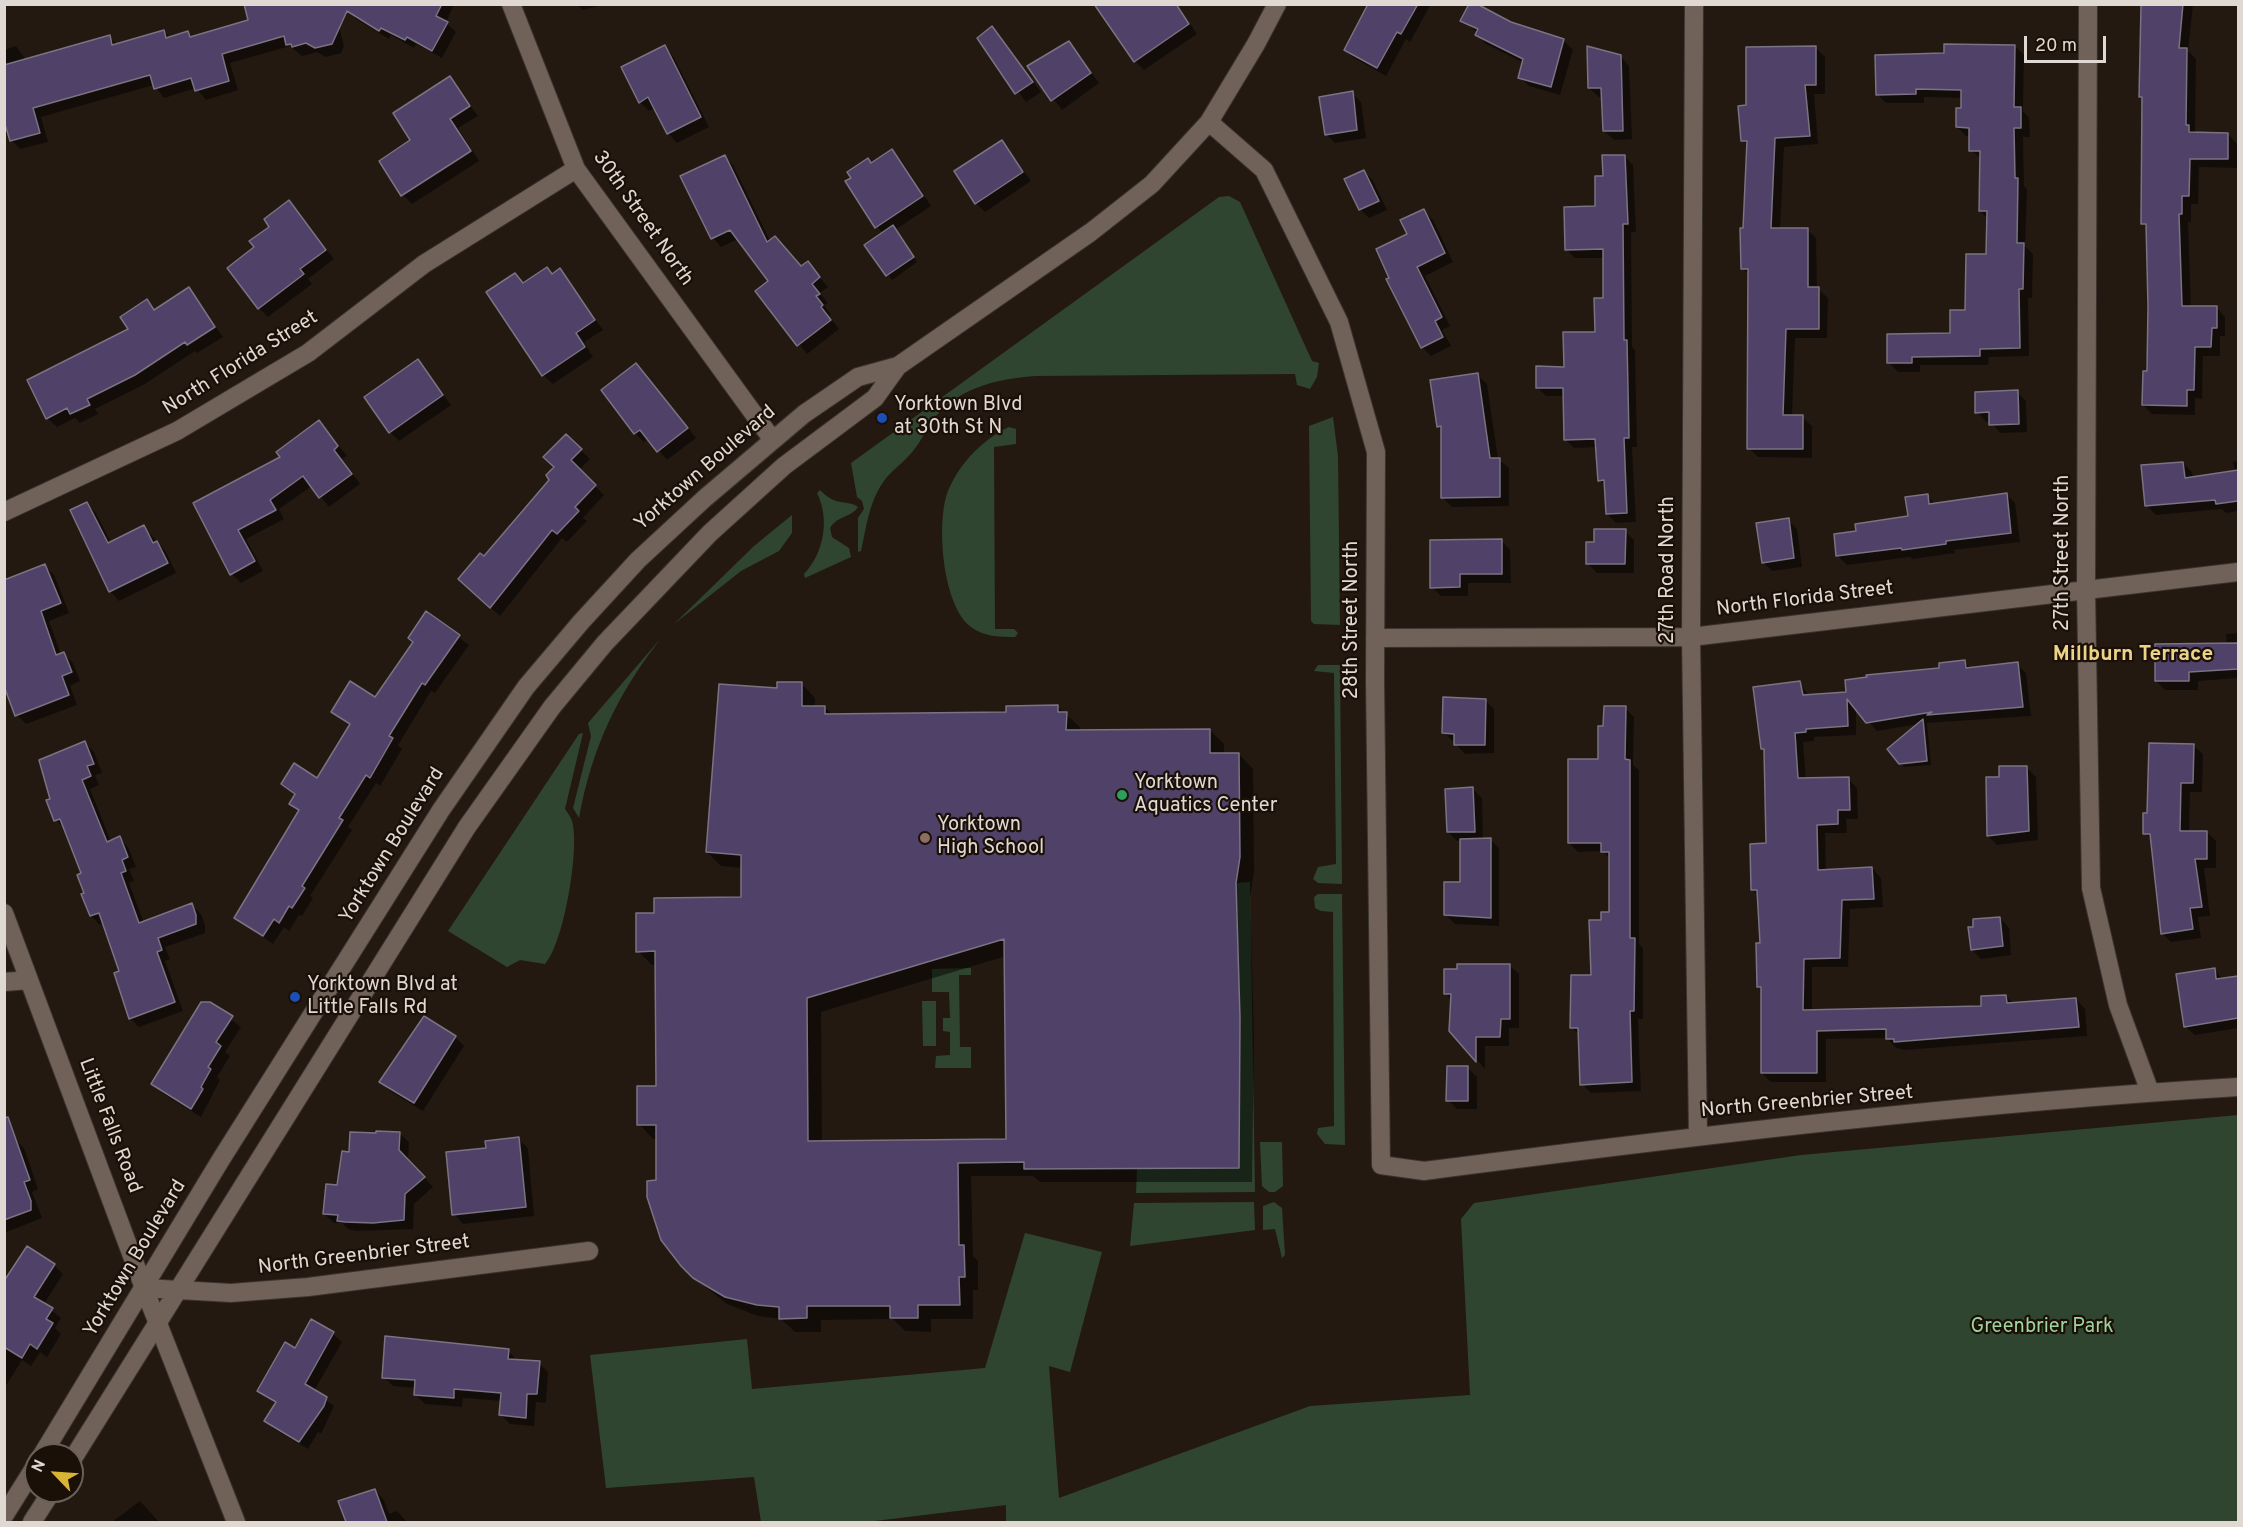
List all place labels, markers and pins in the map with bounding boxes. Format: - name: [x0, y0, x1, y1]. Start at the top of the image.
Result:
- place label: Yorktown Blvd at 30th St N: [894, 394, 1022, 441]
- marker: Yorktown Blvd at 30th St N: [875, 411, 889, 425]
- place label: Yorktown Aquatics Center: [1134, 772, 1277, 819]
- marker: Yorktown Aquatics Center: [1115, 788, 1129, 802]
- place label: Yorktown High School: [937, 814, 1044, 861]
- marker: Yorktown High School: [918, 831, 932, 845]
- place label: Yorktown Blvd at Little Falls Rd: [307, 974, 458, 1021]
- marker: Yorktown Blvd at Little Falls Rd: [288, 990, 302, 1004]

